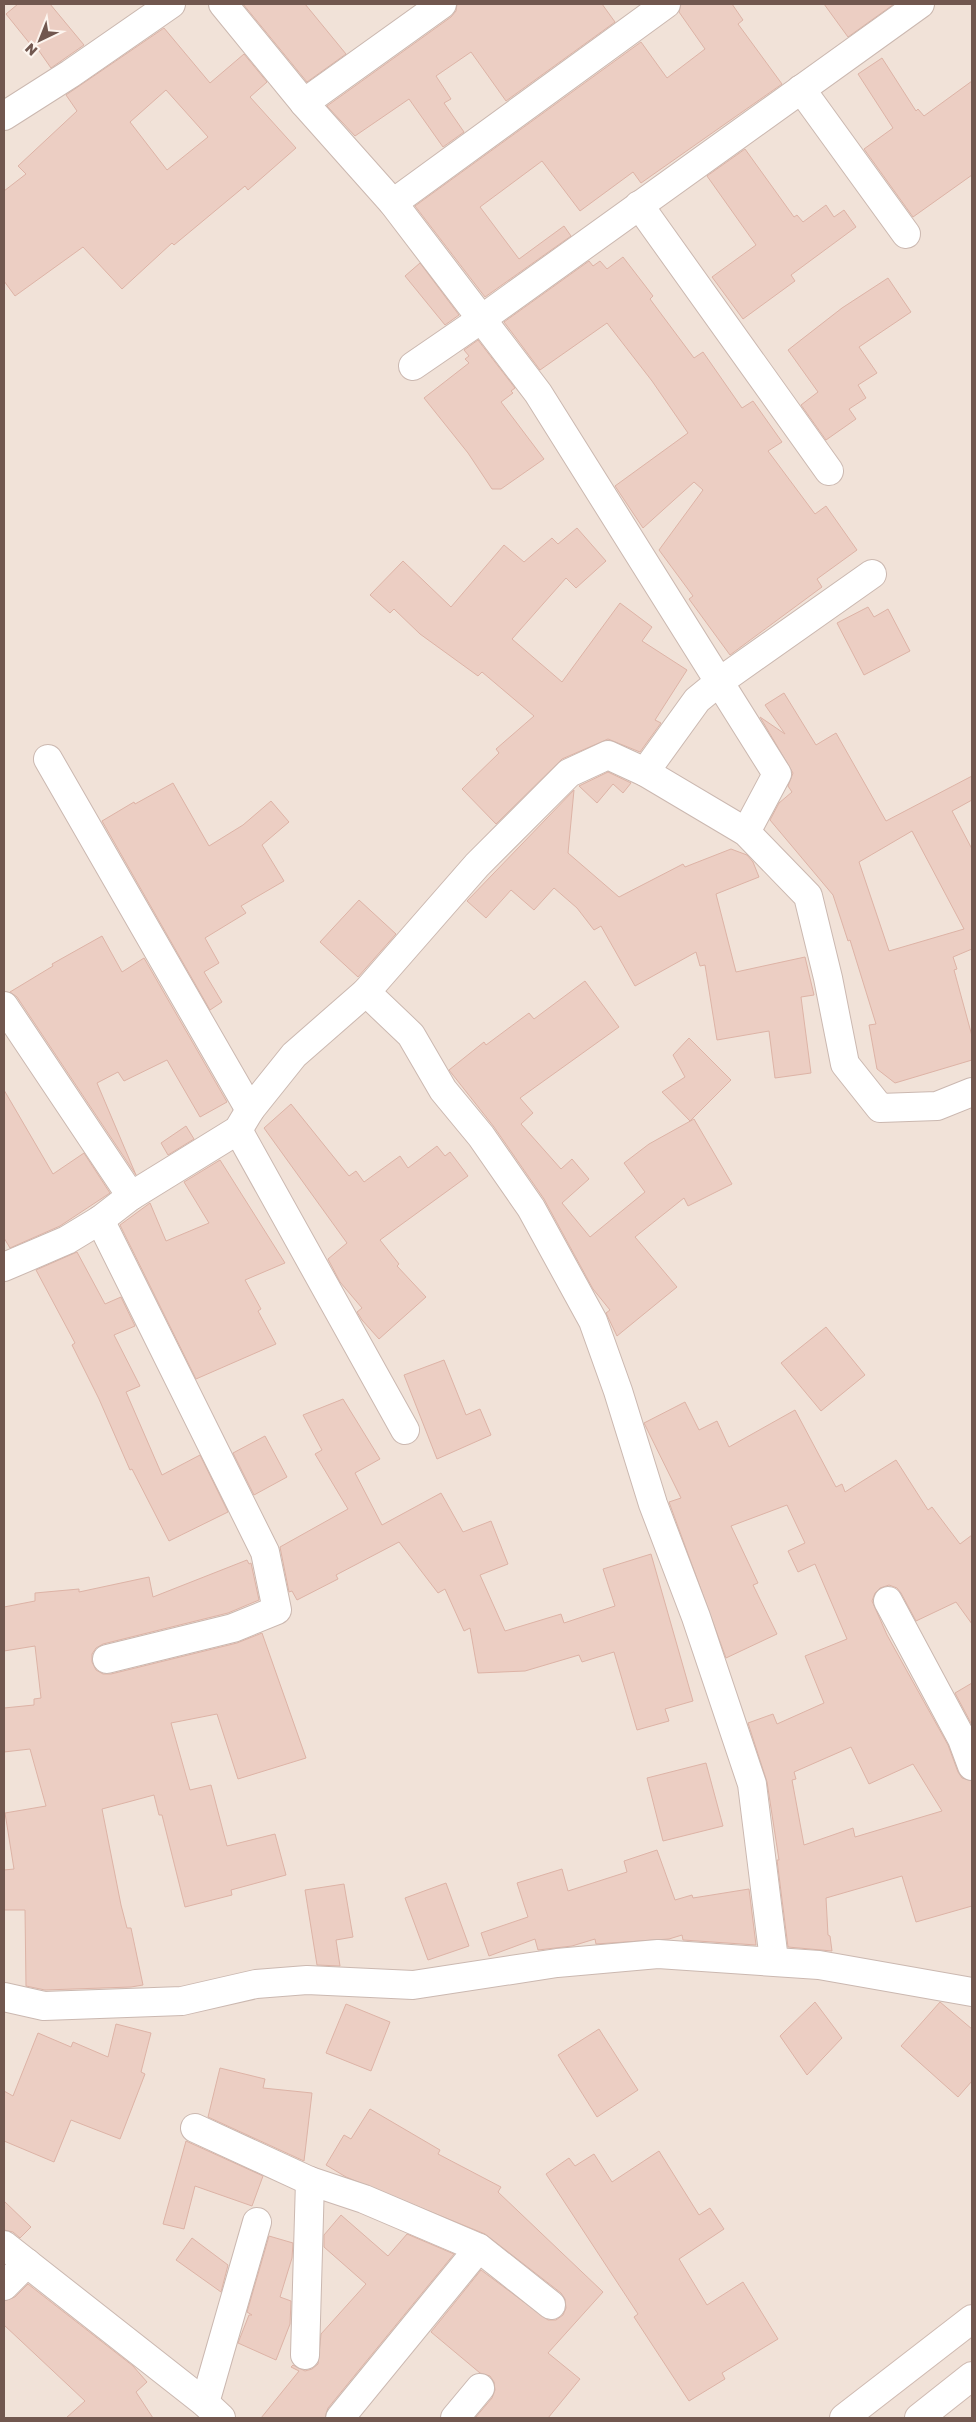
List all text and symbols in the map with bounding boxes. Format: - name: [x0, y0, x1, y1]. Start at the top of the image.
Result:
- north arrow: [15, 15, 65, 65]
- text: N: [21, 40, 40, 60]

